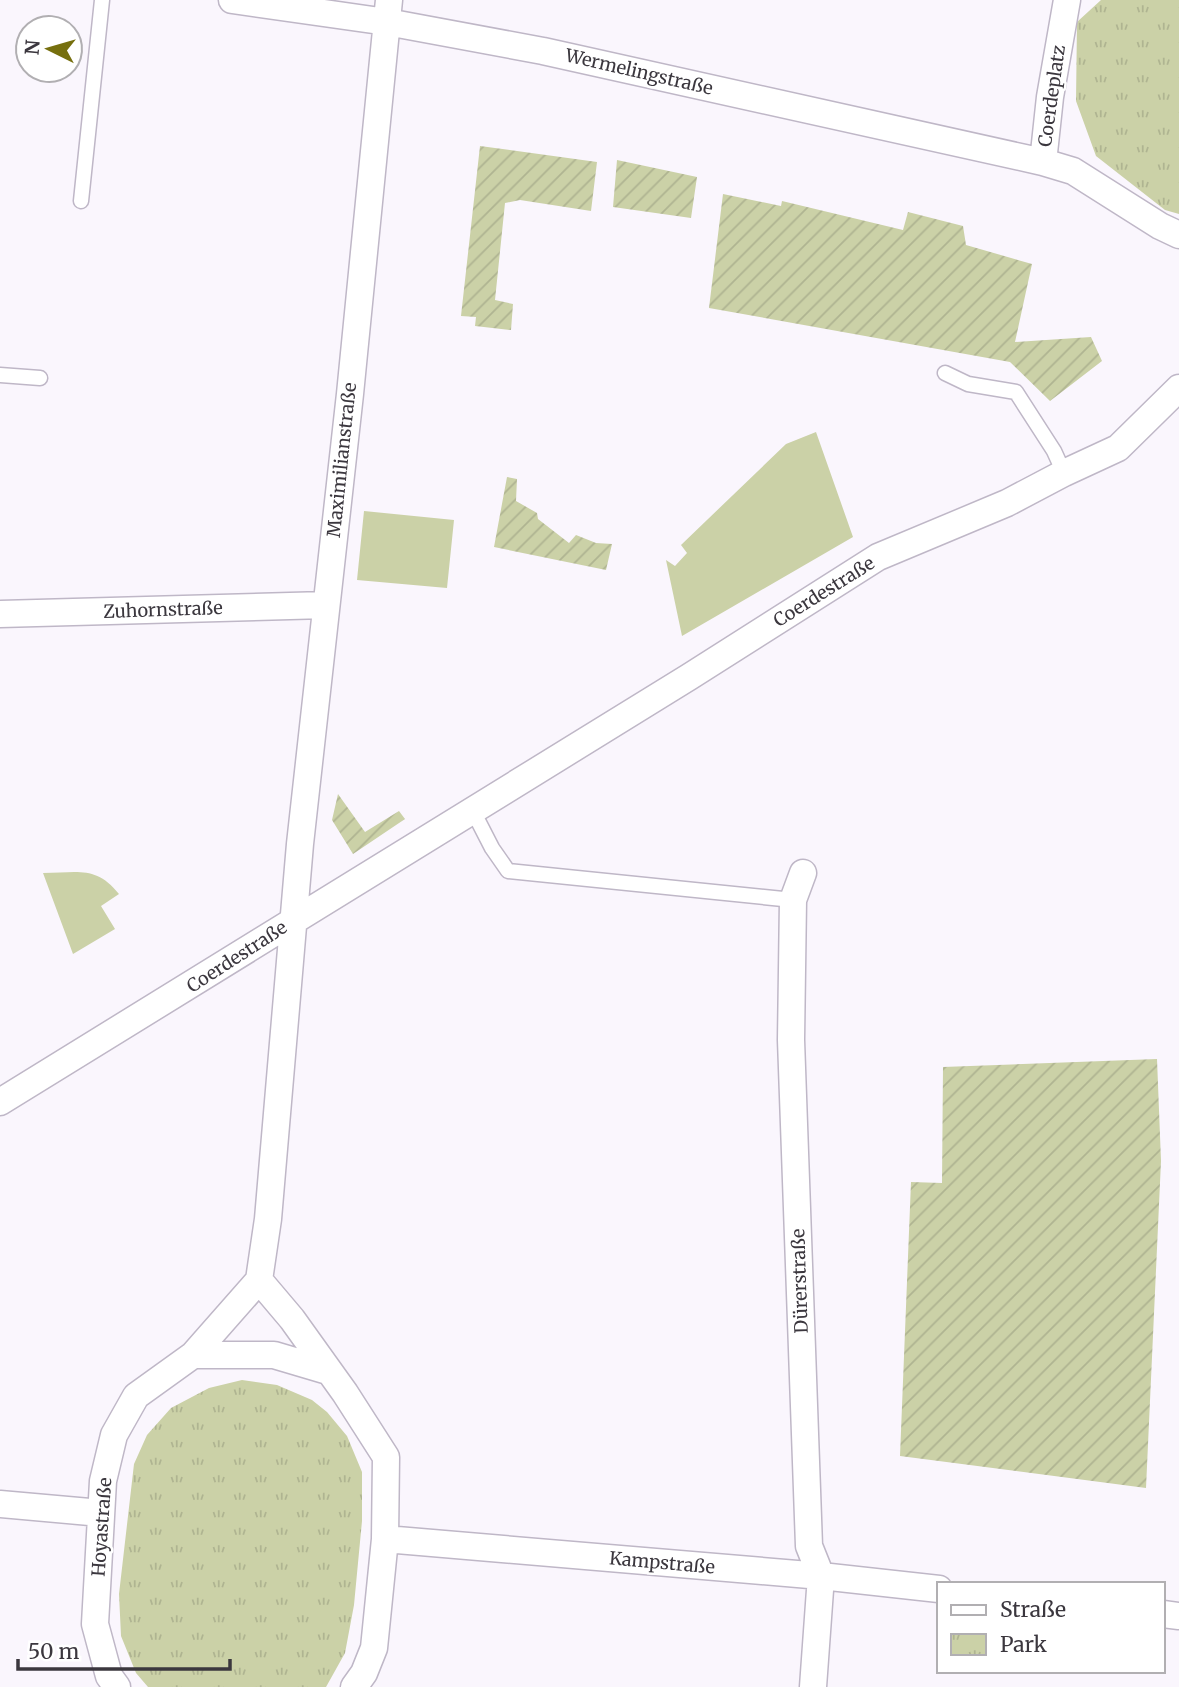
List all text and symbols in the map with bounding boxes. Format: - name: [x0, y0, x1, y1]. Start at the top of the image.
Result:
- north arrow: [14, 14, 84, 84]
- text: N: [19, 39, 45, 56]
- street label: Wermelingstraße: [562, 43, 715, 100]
- street label: Coerdeplatz: [1033, 43, 1070, 148]
- street label: Maximilianstraße: [322, 381, 361, 539]
- street label: Coerdestraße: [769, 551, 879, 632]
- street label: Zuhornstraße: [103, 596, 223, 623]
- street label: Coerdestraße: [182, 916, 291, 998]
- street label: Dürerstraße: [786, 1228, 813, 1334]
- street label: Hoyastraße: [87, 1477, 116, 1577]
- street label: Kampstraße: [608, 1546, 716, 1579]
- legend: [937, 1582, 1165, 1673]
- text: Straße: [1000, 1596, 1066, 1623]
- scale bar: [18, 1628, 229, 1672]
- text: Park: [1000, 1631, 1047, 1658]
- text: 50 m: [28, 1638, 79, 1665]

